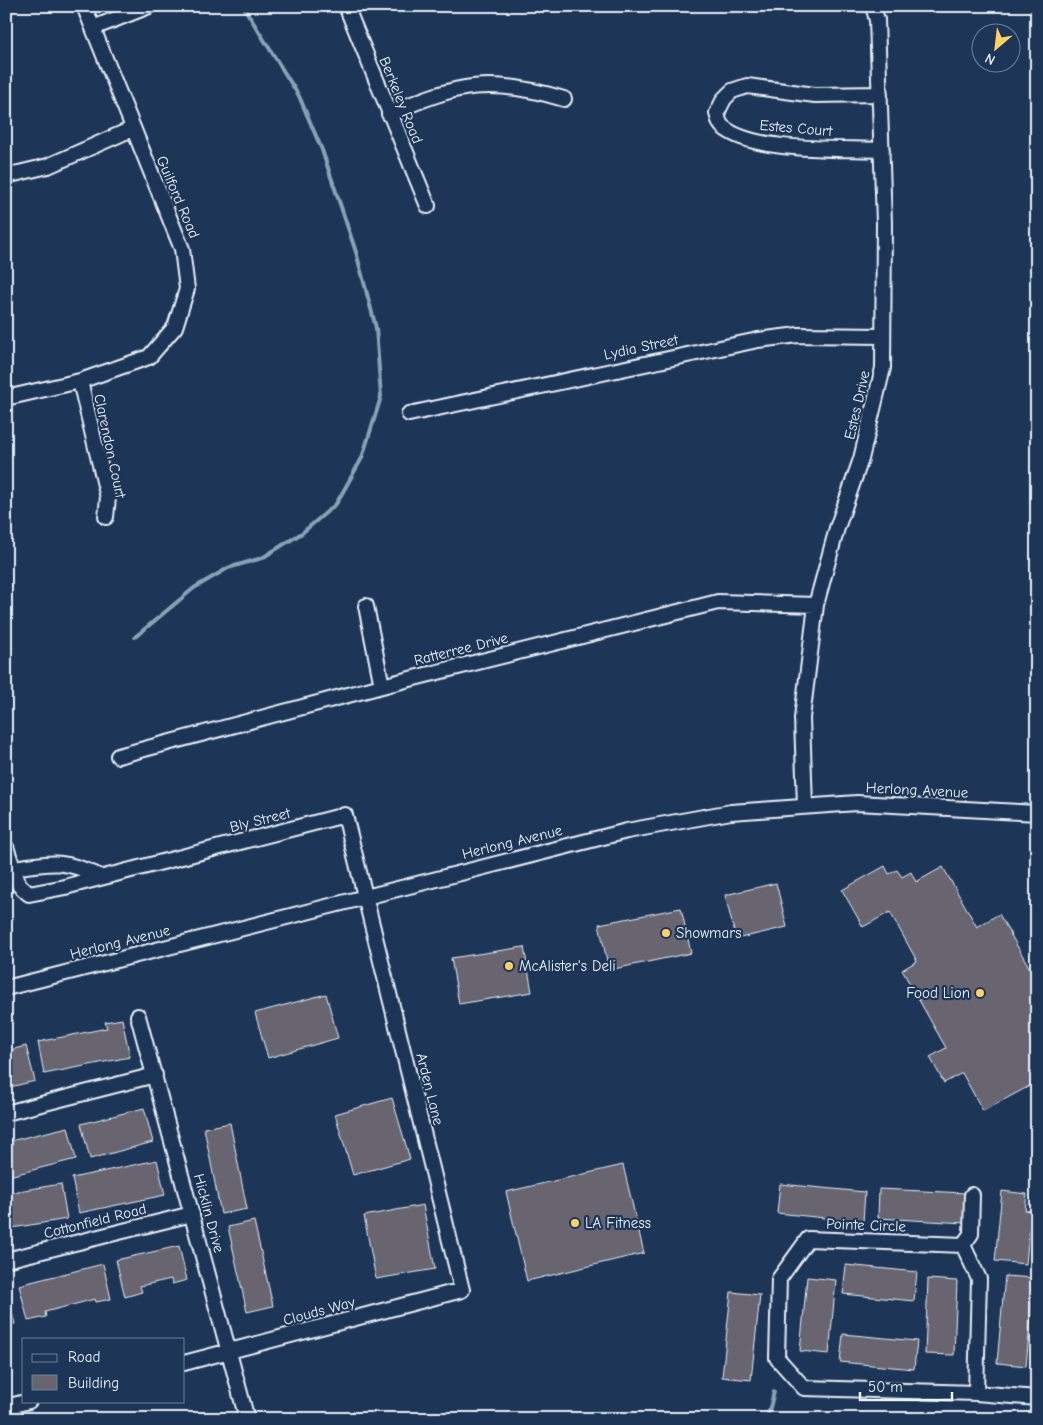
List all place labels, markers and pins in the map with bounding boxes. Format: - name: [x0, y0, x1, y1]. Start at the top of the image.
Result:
- place label: Showmars: [676, 924, 741, 942]
- marker: Showmars: [660, 927, 672, 939]
- place label: McAlister's Deli: [519, 957, 616, 975]
- marker: McAlister's Deli: [503, 960, 515, 972]
- place label: Food Lion: [906, 984, 970, 1002]
- marker: Food Lion: [974, 987, 986, 999]
- place label: LA Fitness: [585, 1214, 651, 1232]
- marker: LA Fitness: [569, 1217, 581, 1229]

